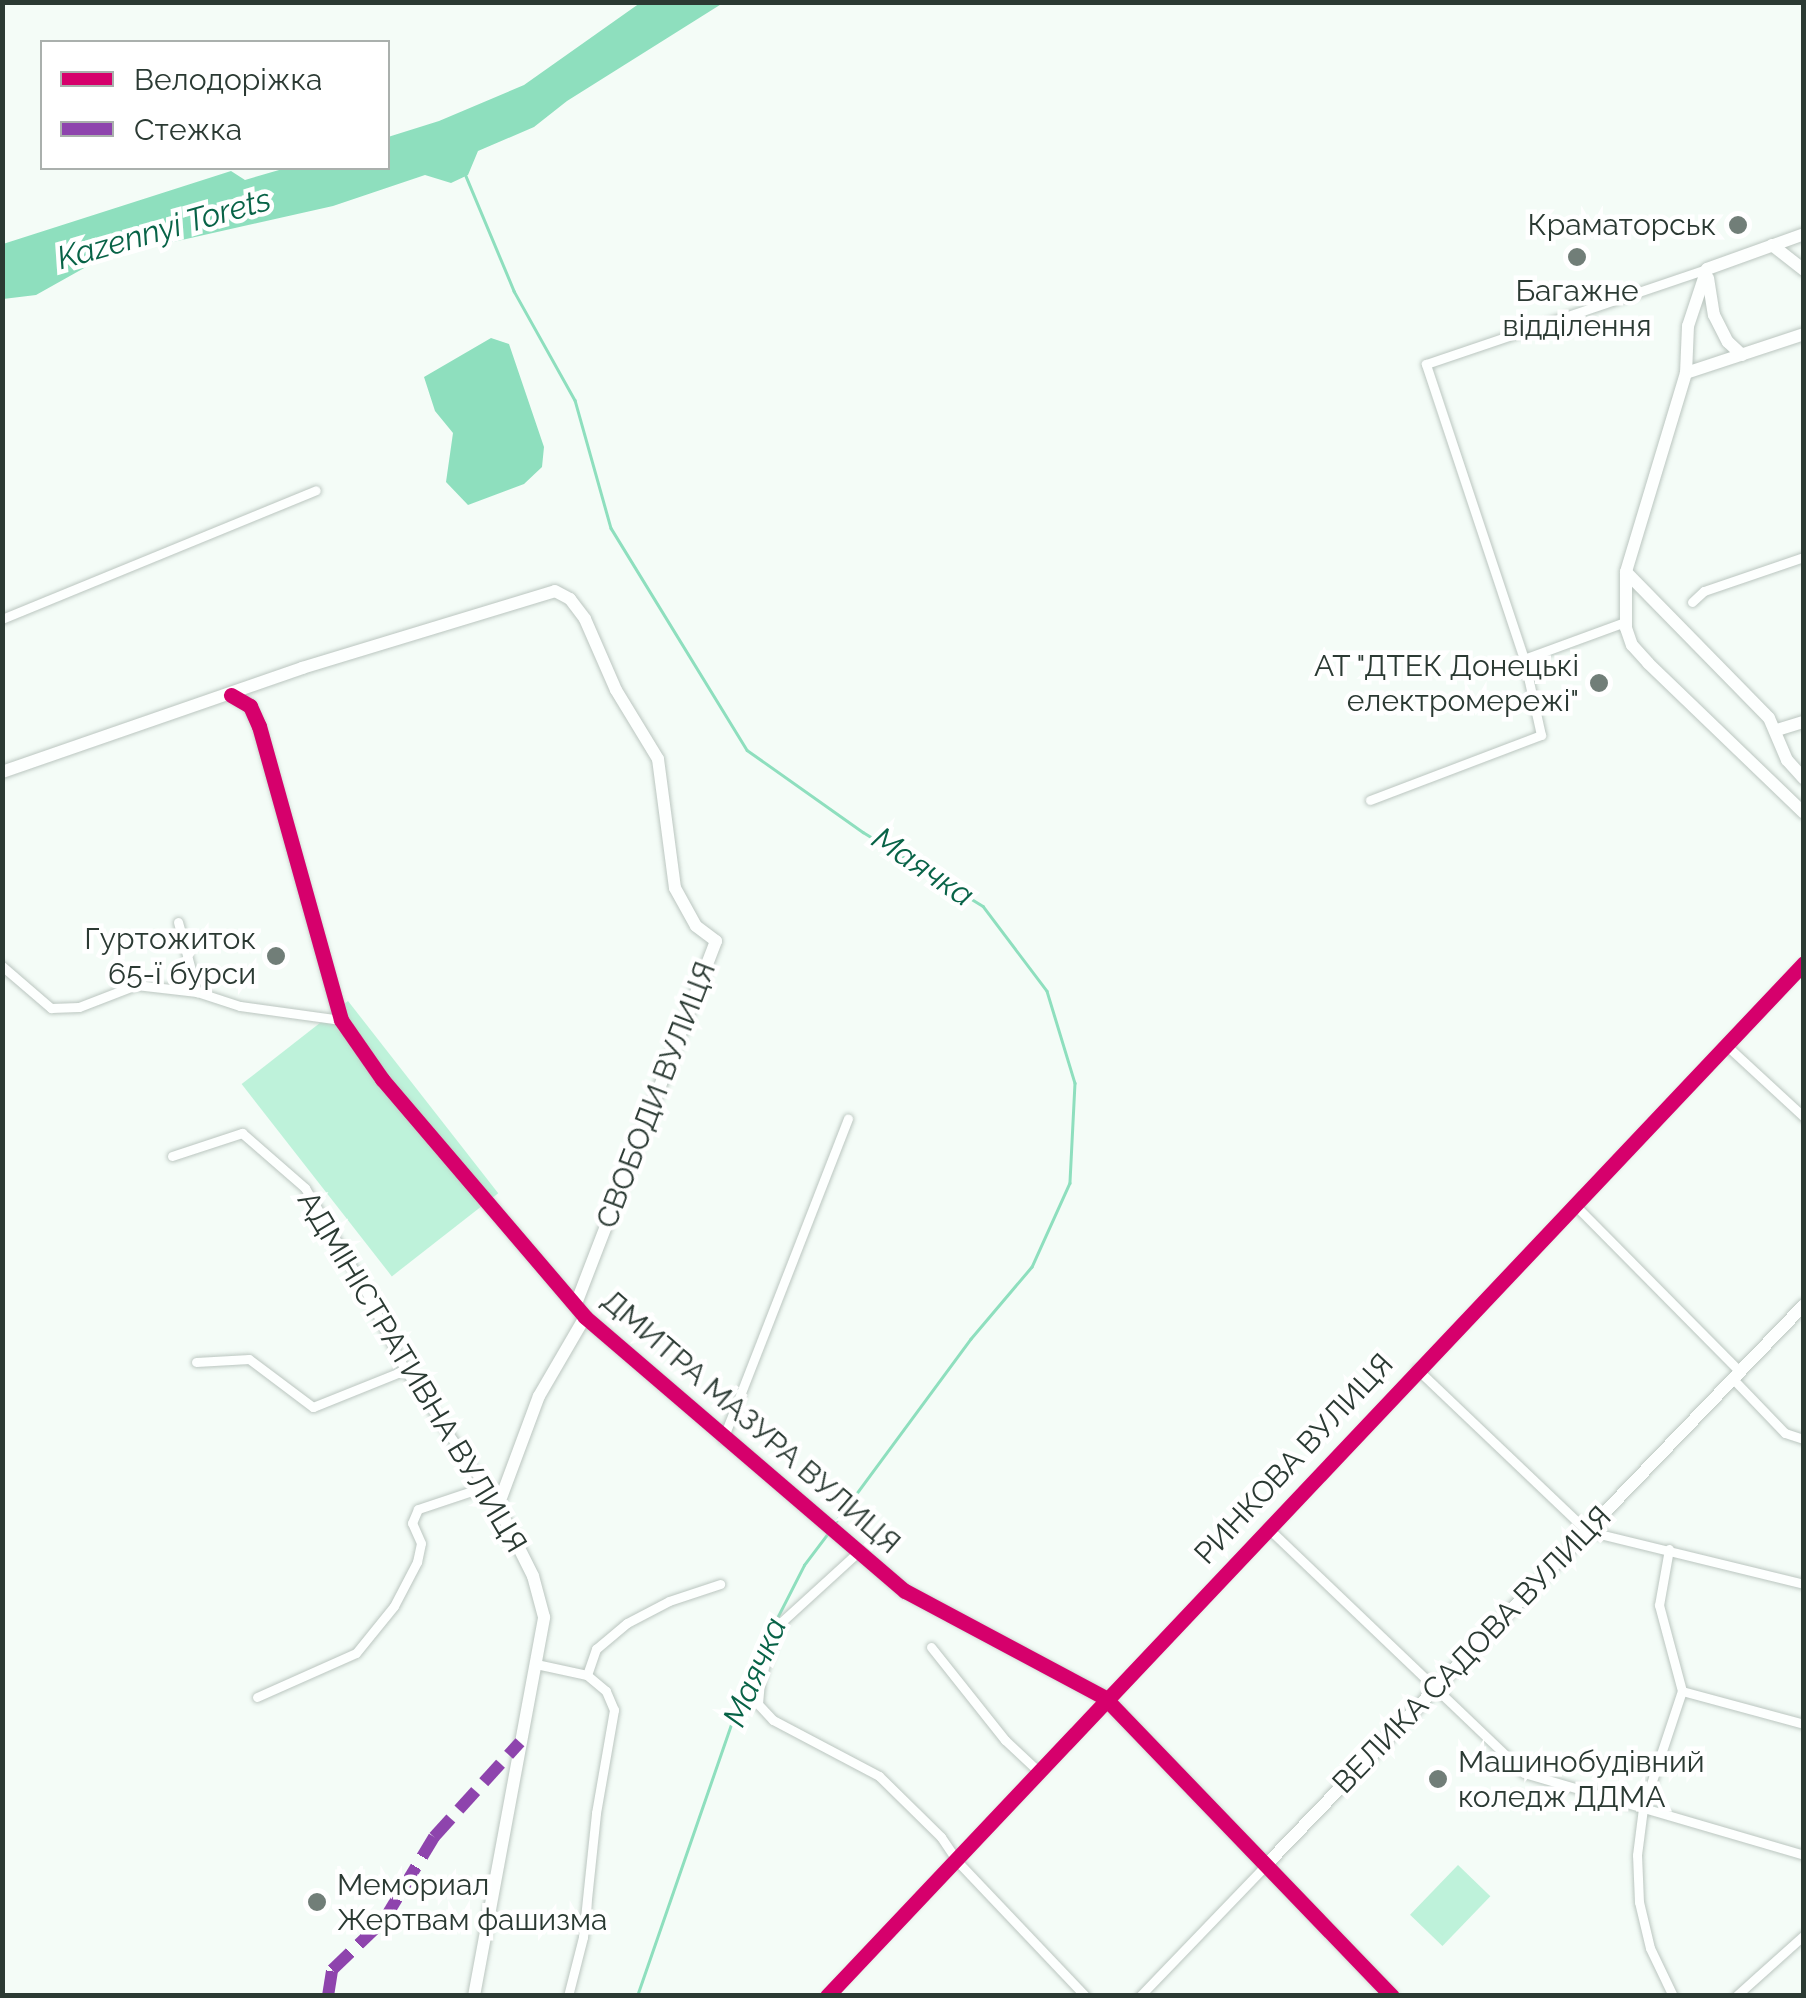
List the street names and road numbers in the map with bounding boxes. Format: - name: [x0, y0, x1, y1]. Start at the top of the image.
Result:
- street label: СВОБОДИ ВУЛИЦЯ: [589, 957, 723, 1233]
- street label: АДМІНІСТРАТИВНА ВУЛИЦЯ: [290, 1185, 534, 1559]
- street label: ДМИТРА МАЗУРА ВУЛИЦЯ: [594, 1282, 908, 1562]
- street label: РИНКОВА ВУЛИЦЯ: [1187, 1346, 1401, 1572]
- street label: ВЕЛИКА САДОВА ВУЛИЦЯ: [1325, 1498, 1619, 1802]

